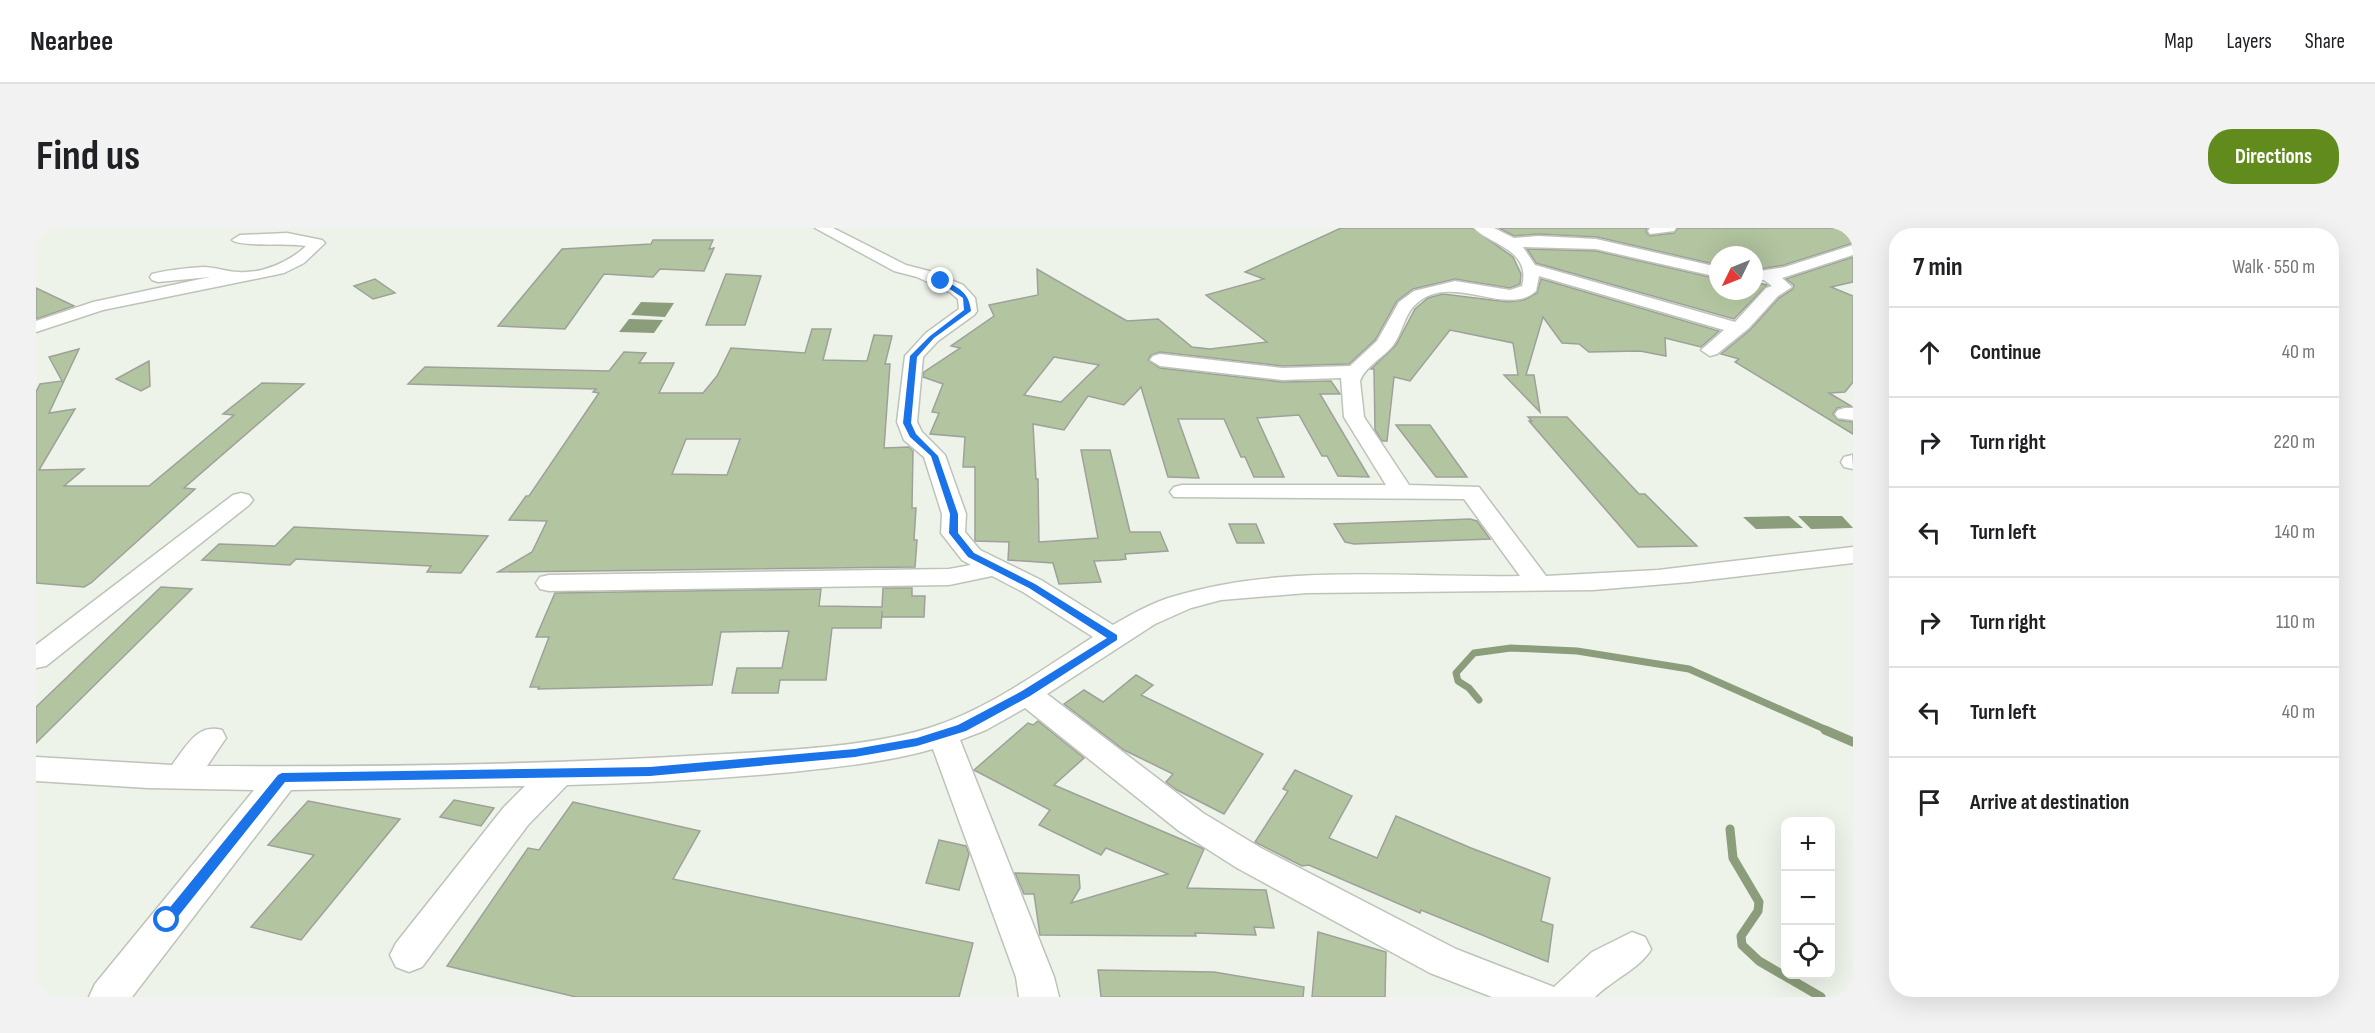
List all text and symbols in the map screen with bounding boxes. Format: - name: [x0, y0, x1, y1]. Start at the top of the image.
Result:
- text: Nearbee: [30, 25, 113, 58]
- text: Map: [2164, 29, 2193, 54]
- text: Layers: [2226, 29, 2272, 54]
- text: Share: [2305, 29, 2345, 54]
- button: Directions: [2208, 129, 2339, 184]
- text: Find us: [36, 131, 140, 182]
- north arrow: [1709, 246, 1763, 300]
- text: 7 min: [1913, 252, 1962, 283]
- text: Walk · 550 m: [2232, 255, 2315, 279]
- route end: [927, 267, 953, 293]
- icon: ahead: [1913, 336, 1946, 369]
- text: Continue: [1970, 339, 2041, 366]
- text: 40 m: [2282, 340, 2315, 364]
- icon: right: [1913, 426, 1946, 459]
- text: Turn right: [1970, 429, 2046, 456]
- text: 220 m: [2274, 430, 2315, 454]
- icon: left: [1913, 516, 1946, 549]
- text: Turn left: [1970, 519, 2036, 546]
- text: 140 m: [2275, 520, 2315, 544]
- icon: right: [1913, 606, 1946, 639]
- text: Turn right: [1970, 609, 2046, 636]
- text: 110 m: [2276, 610, 2315, 634]
- icon: left: [1913, 696, 1946, 729]
- text: Turn left: [1970, 699, 2036, 726]
- text: 40 m: [2282, 700, 2315, 724]
- icon: arrive: [1913, 786, 1946, 819]
- text: Arrive at destination: [1970, 789, 2129, 816]
- map controls: [1781, 817, 1835, 979]
- button: +: [1781, 817, 1835, 871]
- button: −: [1781, 871, 1835, 925]
- route start: [153, 906, 179, 932]
- button: locate: [1781, 925, 1835, 979]

